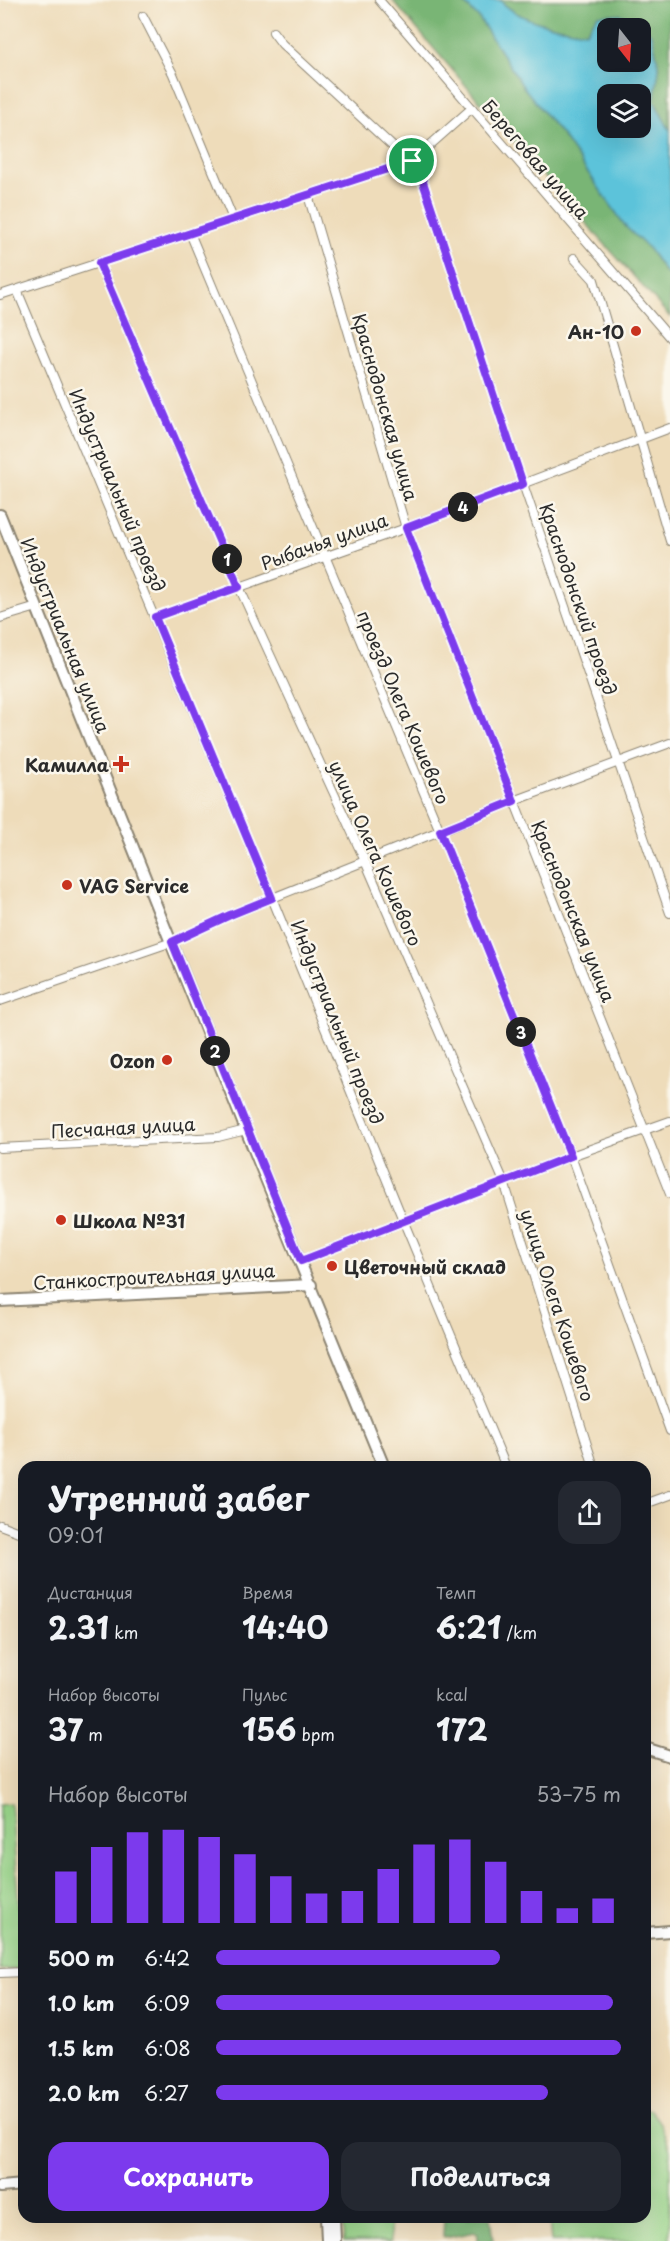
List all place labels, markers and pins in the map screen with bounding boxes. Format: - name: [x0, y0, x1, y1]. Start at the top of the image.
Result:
- pin: [386, 135, 437, 186]
- place label: Ан-10: [568, 318, 624, 345]
- marker: Ан-10: [629, 324, 643, 338]
- pin: 4: [448, 492, 478, 522]
- pin: 1: [212, 544, 242, 574]
- place label: Камилла: [25, 751, 109, 778]
- marker: Камилла: [114, 757, 128, 771]
- place label: VAG Service: [79, 872, 189, 899]
- marker: VAG Service: [60, 878, 74, 892]
- pin: 3: [506, 1017, 536, 1047]
- pin: 2: [200, 1036, 230, 1066]
- place label: Ozon: [110, 1047, 155, 1074]
- marker: Ozon: [160, 1053, 174, 1067]
- place label: Школа №31: [73, 1207, 185, 1234]
- marker: Школа №31: [54, 1213, 68, 1227]
- place label: Цветочный склад: [344, 1253, 506, 1280]
- marker: Цветочный склад: [325, 1259, 339, 1273]

